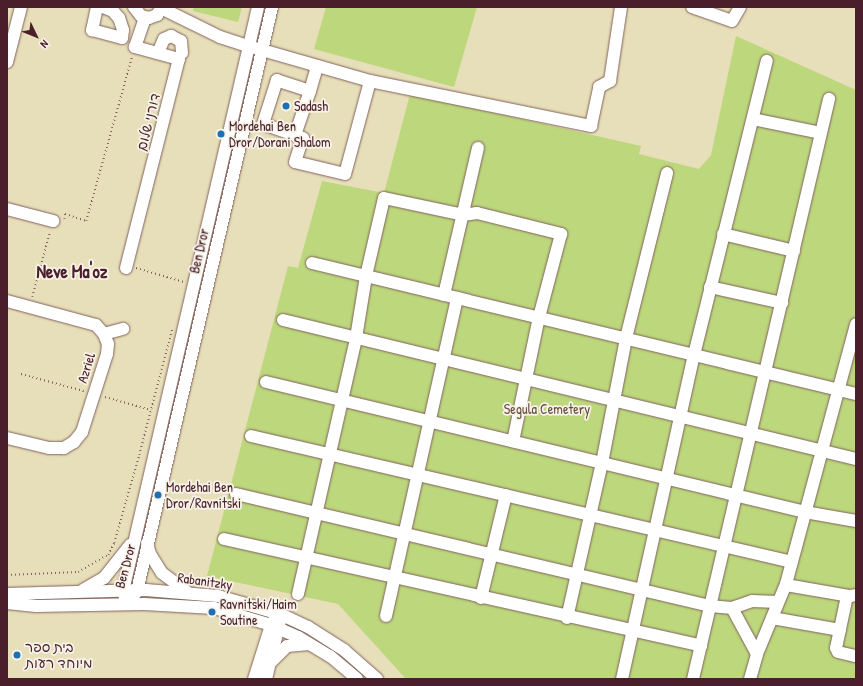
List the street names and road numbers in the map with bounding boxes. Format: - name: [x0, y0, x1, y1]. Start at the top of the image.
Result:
- street label: דורני שלום: [133, 91, 163, 153]
- street label: Ben Dror: [186, 227, 212, 275]
- street label: Azriel: [73, 351, 99, 385]
- street label: Ben Dror: [111, 542, 139, 590]
- street label: Rabanitzky: [177, 569, 233, 593]

